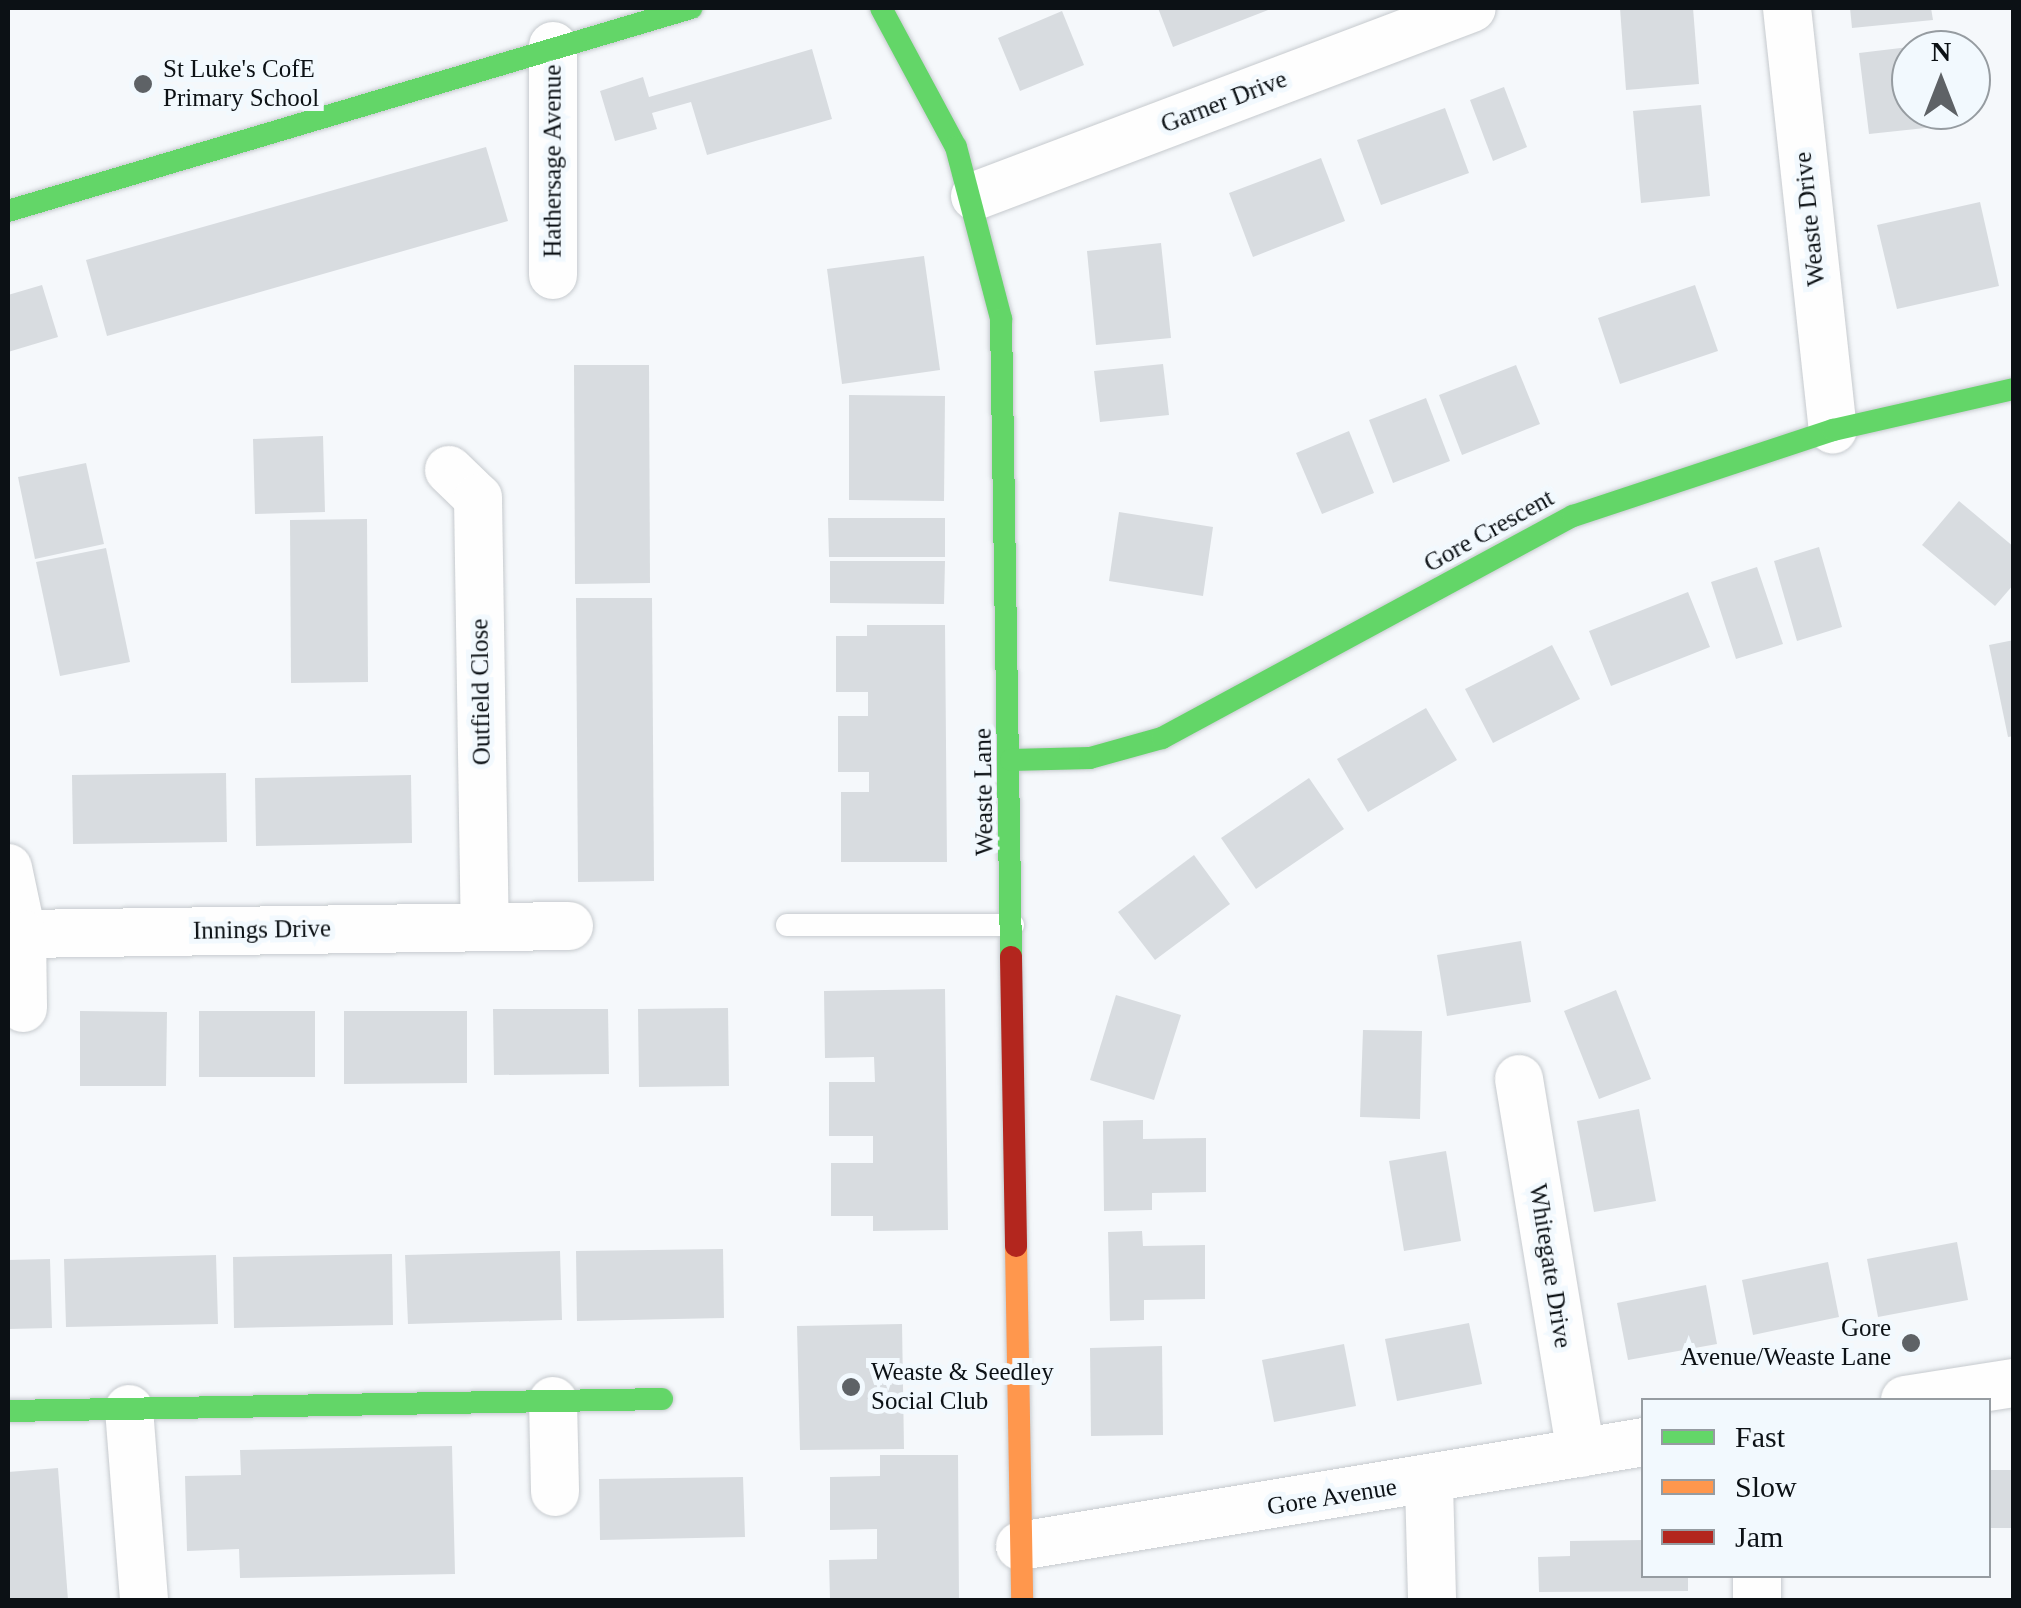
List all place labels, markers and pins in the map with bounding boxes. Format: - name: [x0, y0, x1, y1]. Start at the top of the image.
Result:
- place label: St Luke's CofE Primary School: [163, 55, 319, 114]
- marker: St Luke's CofE Primary School: [132, 73, 154, 95]
- place label: Gore Avenue/Weaste Lane: [1680, 1314, 1891, 1373]
- marker: Gore Avenue/Weaste Lane: [1900, 1332, 1922, 1354]
- place label: Weaste & Seedley Social Club: [871, 1358, 1054, 1417]
- marker: Weaste & Seedley Social Club: [840, 1376, 862, 1398]

